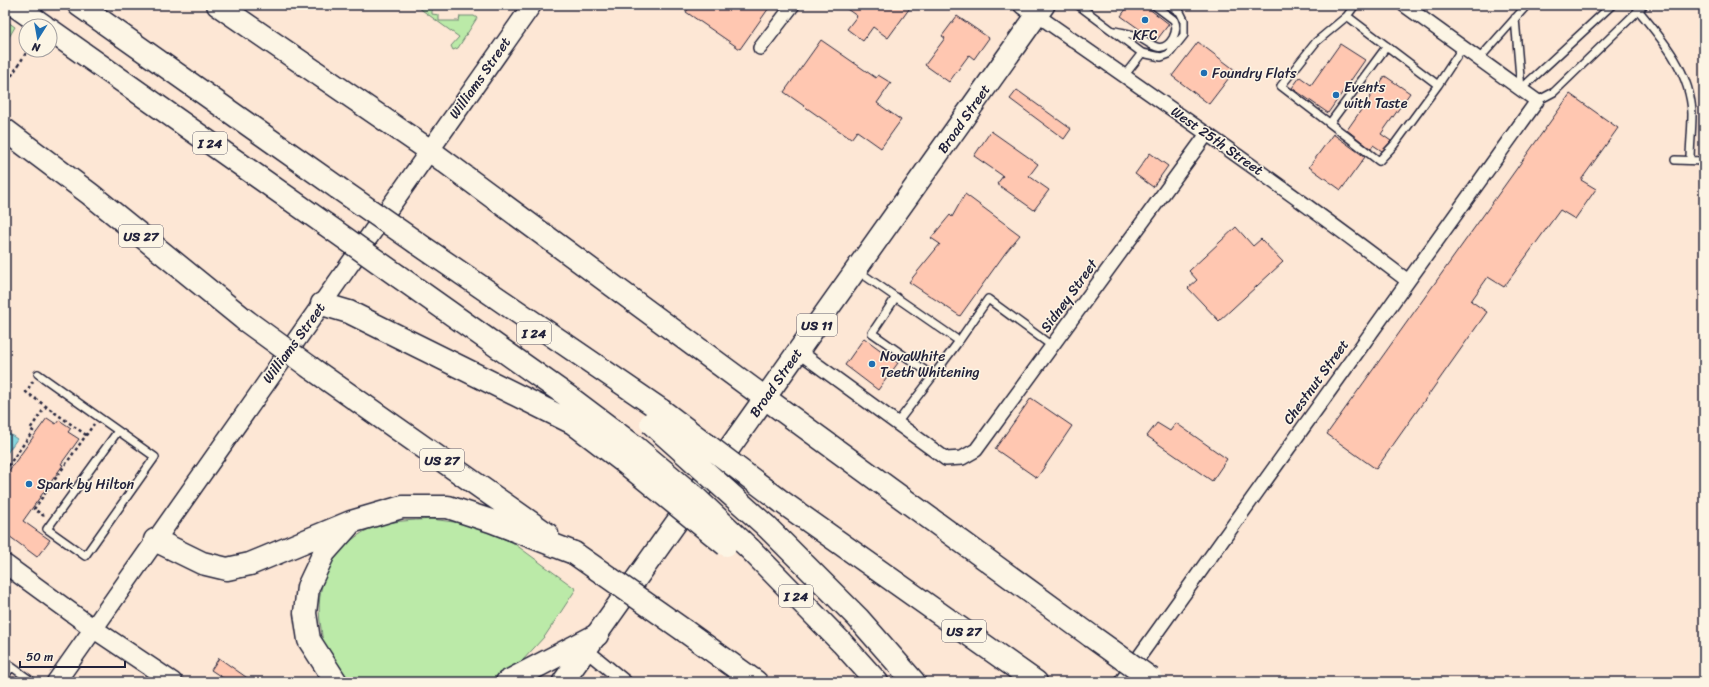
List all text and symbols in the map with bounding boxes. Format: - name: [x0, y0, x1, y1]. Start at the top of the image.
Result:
- marker: KFC: [1140, 15, 1150, 25]
- north arrow: [18, 18, 58, 58]
- place label: KFC: [1133, 23, 1158, 48]
- street label: Williams Street: [442, 32, 518, 124]
- text: N: [30, 37, 43, 58]
- place label: Foundry Flats: [1212, 61, 1297, 86]
- marker: Foundry Flats: [1199, 68, 1209, 78]
- place label: Events with Taste: [1344, 75, 1408, 116]
- street label: Broad Street: [931, 79, 997, 159]
- marker: Events with Taste: [1331, 90, 1341, 100]
- street label: West 25th Street: [1165, 100, 1269, 182]
- road number: I 24: [193, 132, 227, 154]
- road number: US 27: [119, 225, 163, 247]
- street label: Sidney Street: [1034, 253, 1105, 338]
- street label: Williams Street: [256, 297, 332, 389]
- road number: US 11: [797, 314, 837, 336]
- road number: I 24: [517, 322, 551, 344]
- street label: Chestnut Street: [1276, 334, 1356, 430]
- street label: Broad Street: [743, 343, 809, 423]
- place label: NovaWhite Teeth Whitening: [880, 344, 980, 385]
- marker: NovaWhite Teeth Whitening: [867, 359, 877, 369]
- road number: US 27: [420, 449, 464, 471]
- place label: Spark by Hilton: [37, 472, 135, 497]
- marker: Spark by Hilton: [24, 479, 34, 489]
- road number: I 24: [779, 585, 813, 607]
- road number: US 27: [942, 620, 986, 642]
- scale bar: [20, 643, 125, 669]
- text: 50 m: [26, 646, 53, 668]

